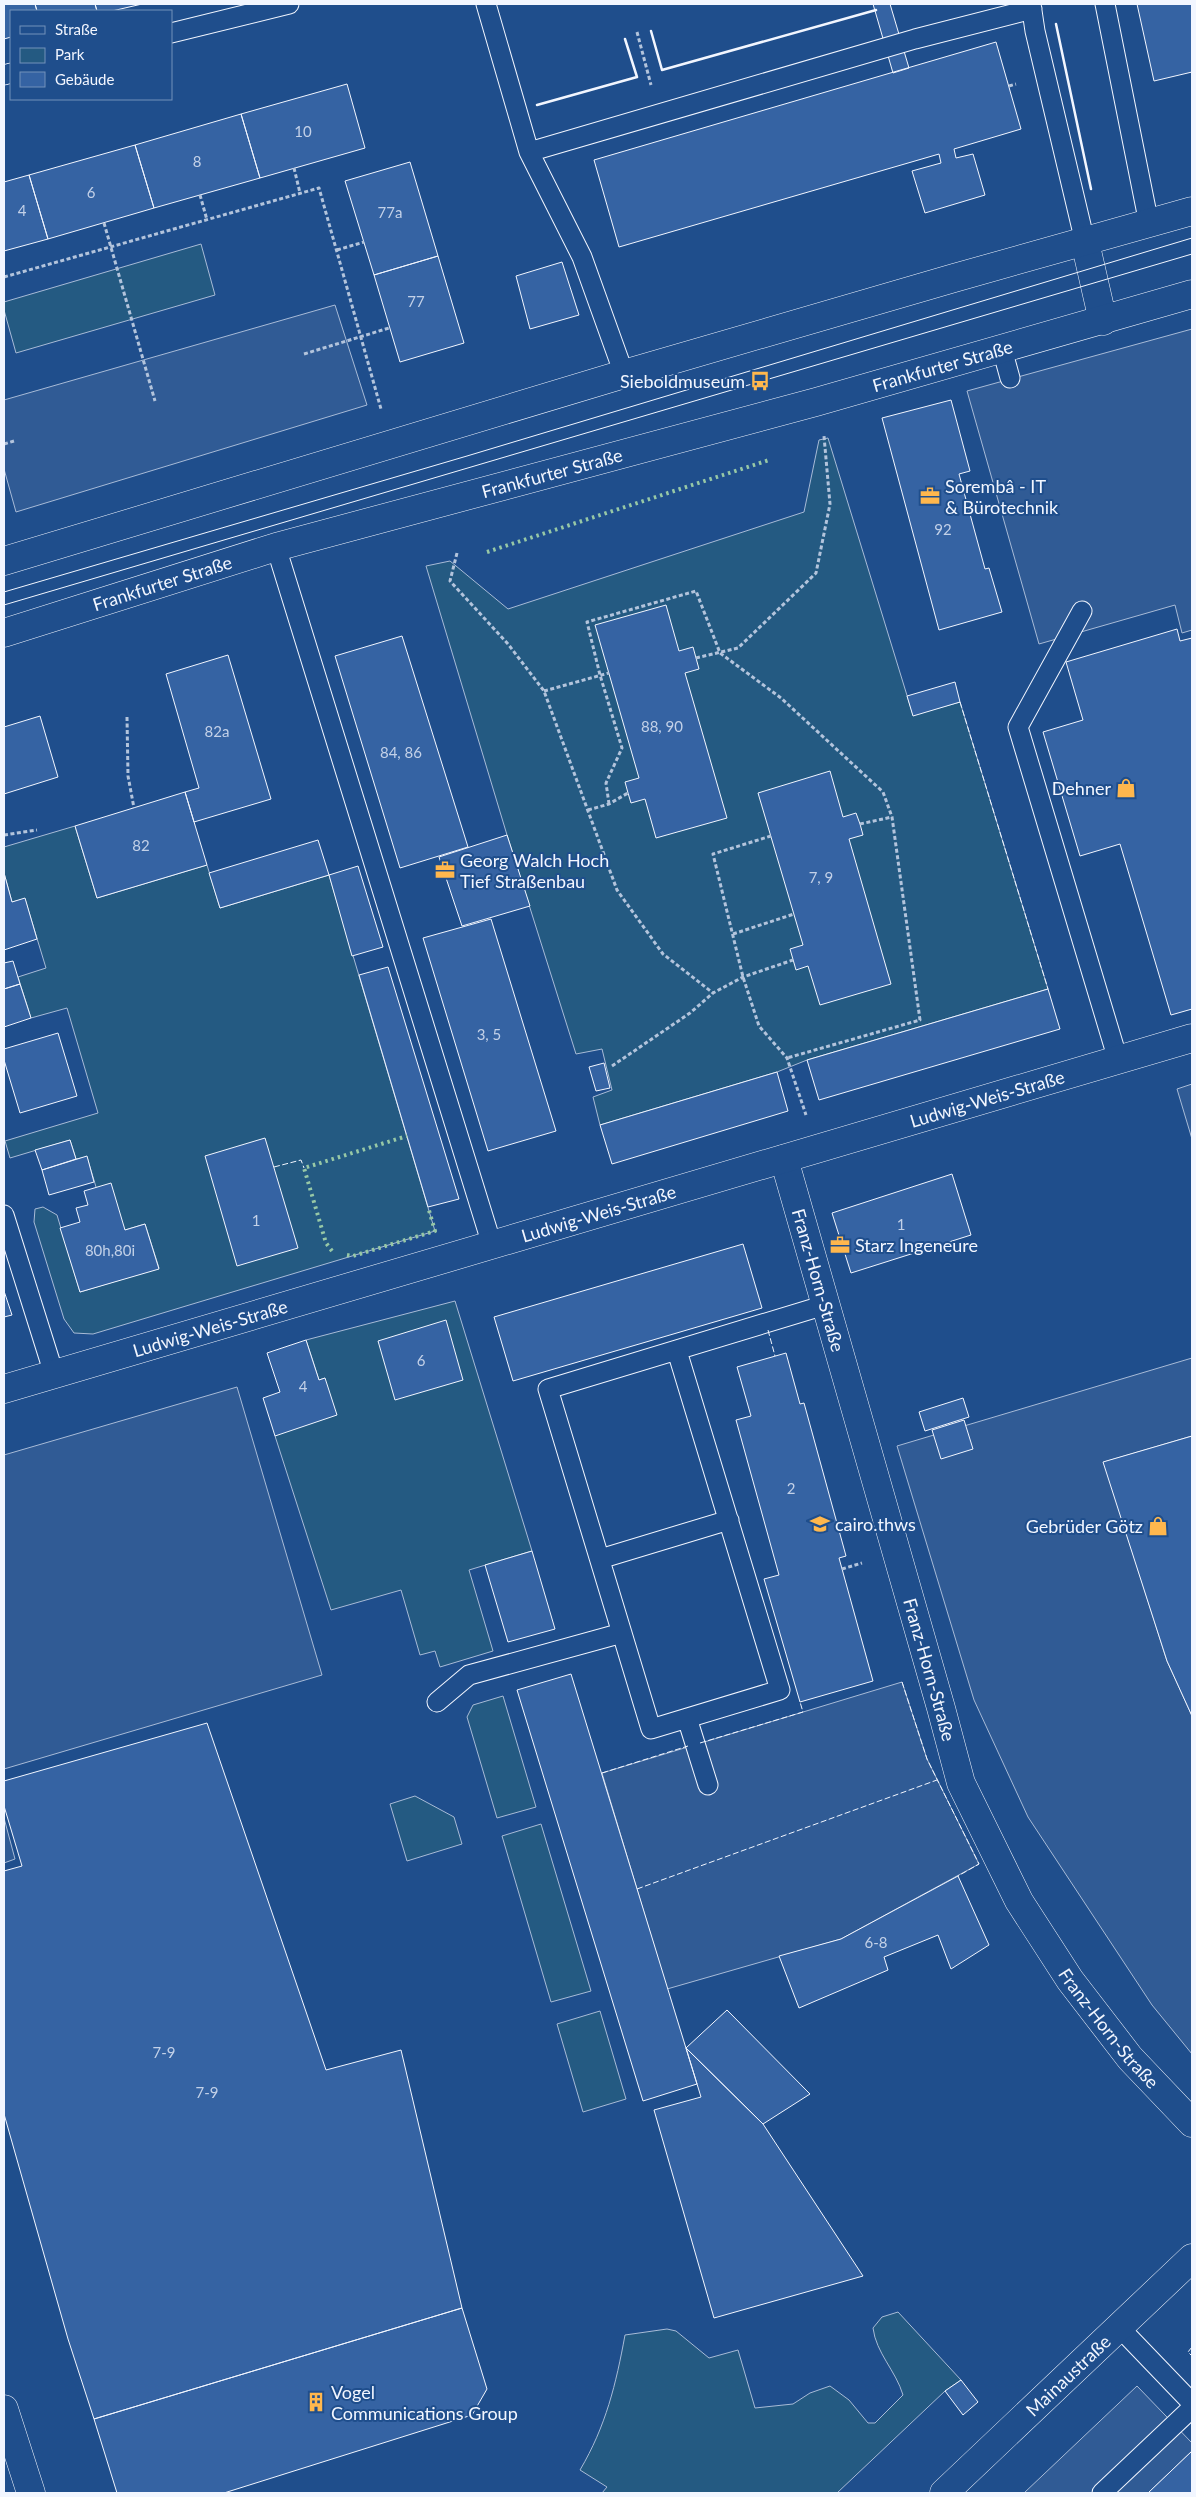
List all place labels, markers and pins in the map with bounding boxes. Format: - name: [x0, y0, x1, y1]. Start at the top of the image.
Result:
- place label: Sieboldmuseum: [620, 370, 745, 392]
- bus stop icon: Sieboldmuseum: [749, 370, 771, 392]
- place label: Sorembâ - IT & Bürotechnik: [945, 475, 1059, 518]
- office icon: Sorembâ - IT & Bürotechnik: [919, 485, 941, 507]
- place label: Dehner: [1052, 777, 1111, 799]
- shop icon: Dehner: [1115, 777, 1137, 799]
- place label: Georg Walch Hoch Tief Straßenbau: [460, 849, 609, 892]
- office icon: Georg Walch Hoch Tief Straßenbau: [434, 859, 456, 881]
- office icon: Starz Ingeneure: [829, 1234, 851, 1256]
- place label: Starz Ingeneure: [855, 1234, 978, 1256]
- school or university icon: cairo.thws: [809, 1513, 831, 1535]
- place label: cairo.thws: [835, 1513, 916, 1535]
- place label: Gebrüder Götz: [1026, 1515, 1143, 1537]
- shop icon: Gebrüder Götz: [1147, 1515, 1169, 1537]
- place label: Vogel Communications Group: [331, 2381, 518, 2424]
- building icon: Vogel Communications Group: [305, 2391, 327, 2413]

